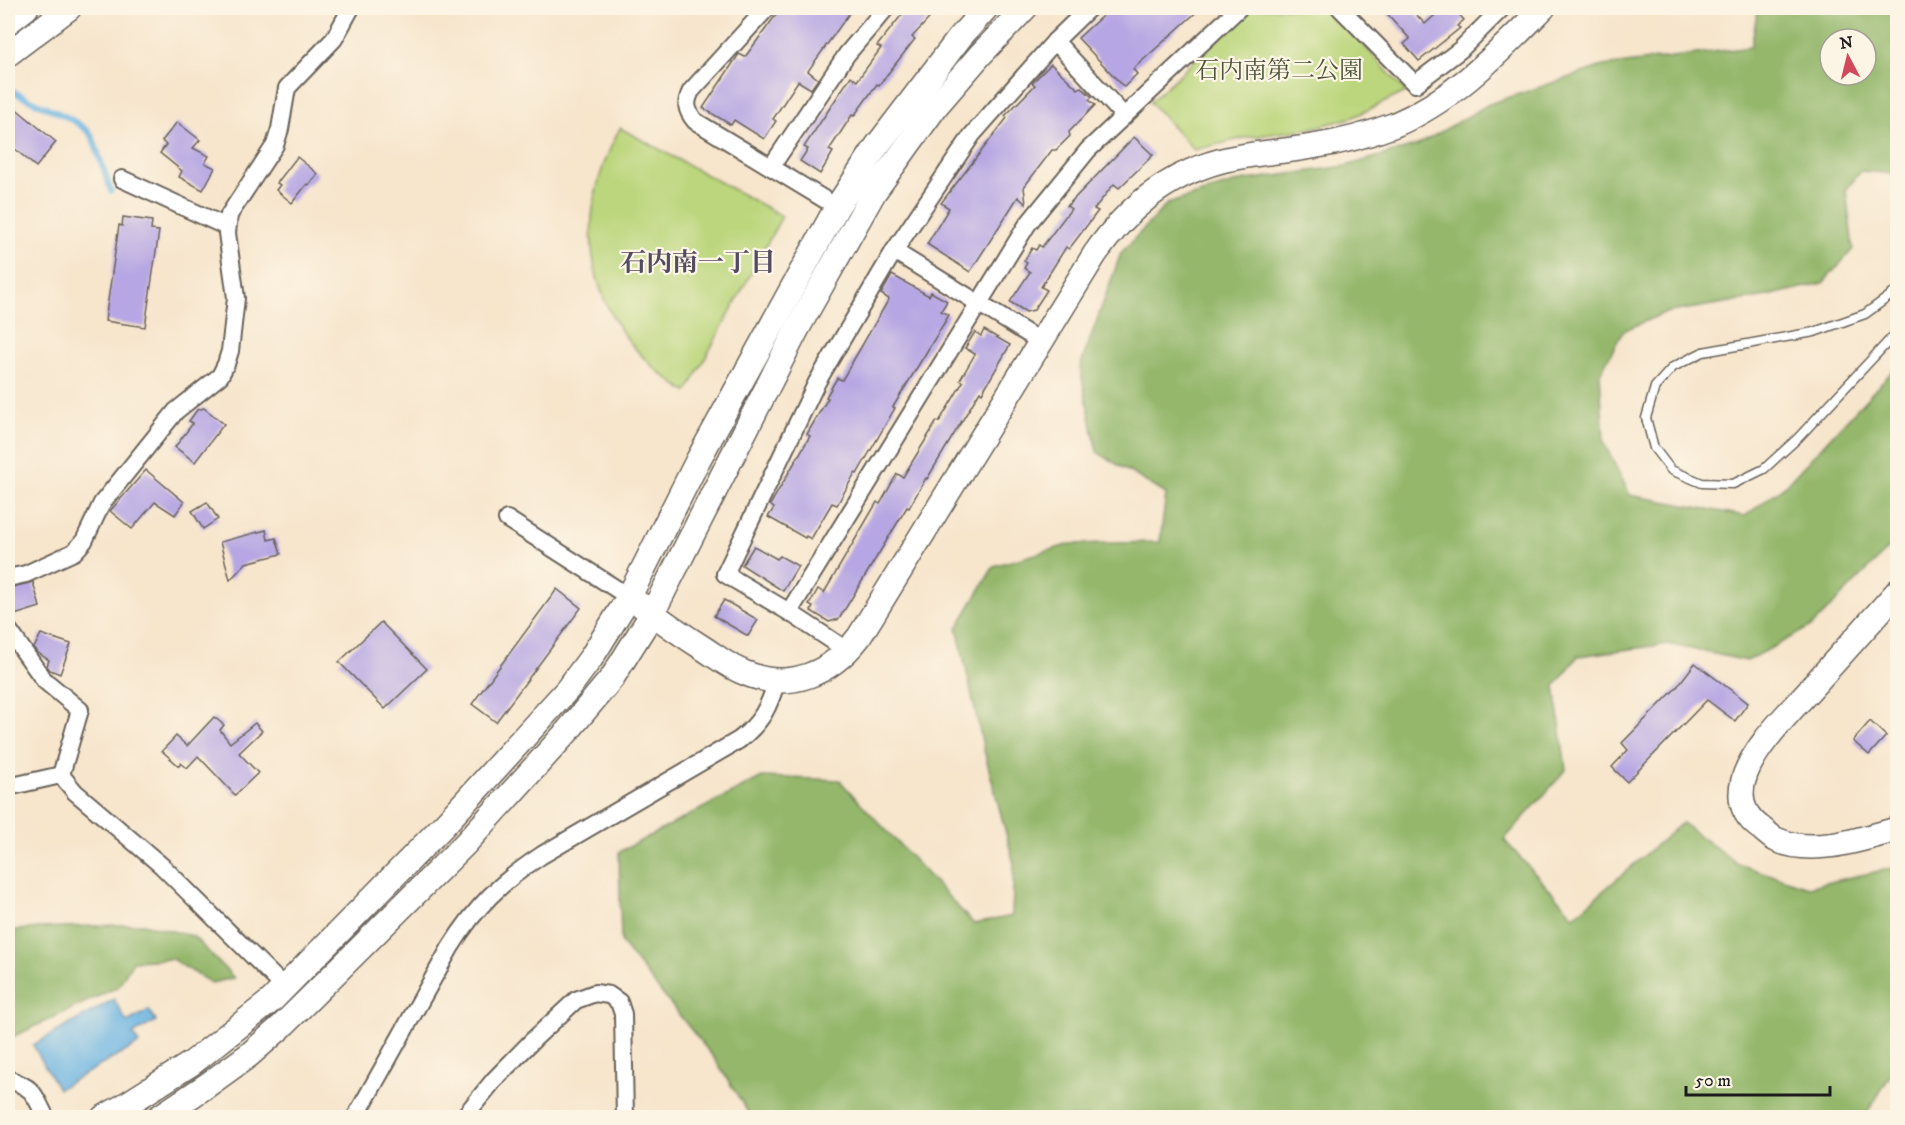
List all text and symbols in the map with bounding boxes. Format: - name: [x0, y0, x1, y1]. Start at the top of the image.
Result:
- north arrow: [1818, 27, 1878, 87]
- text: N: [1839, 32, 1854, 54]
- park label: 石内南第二公園: [1195, 56, 1363, 86]
- district label: 石内南一丁目: [620, 247, 776, 280]
- scale bar: [1686, 1059, 1830, 1097]
- text: 50 m: [1695, 1070, 1731, 1092]

